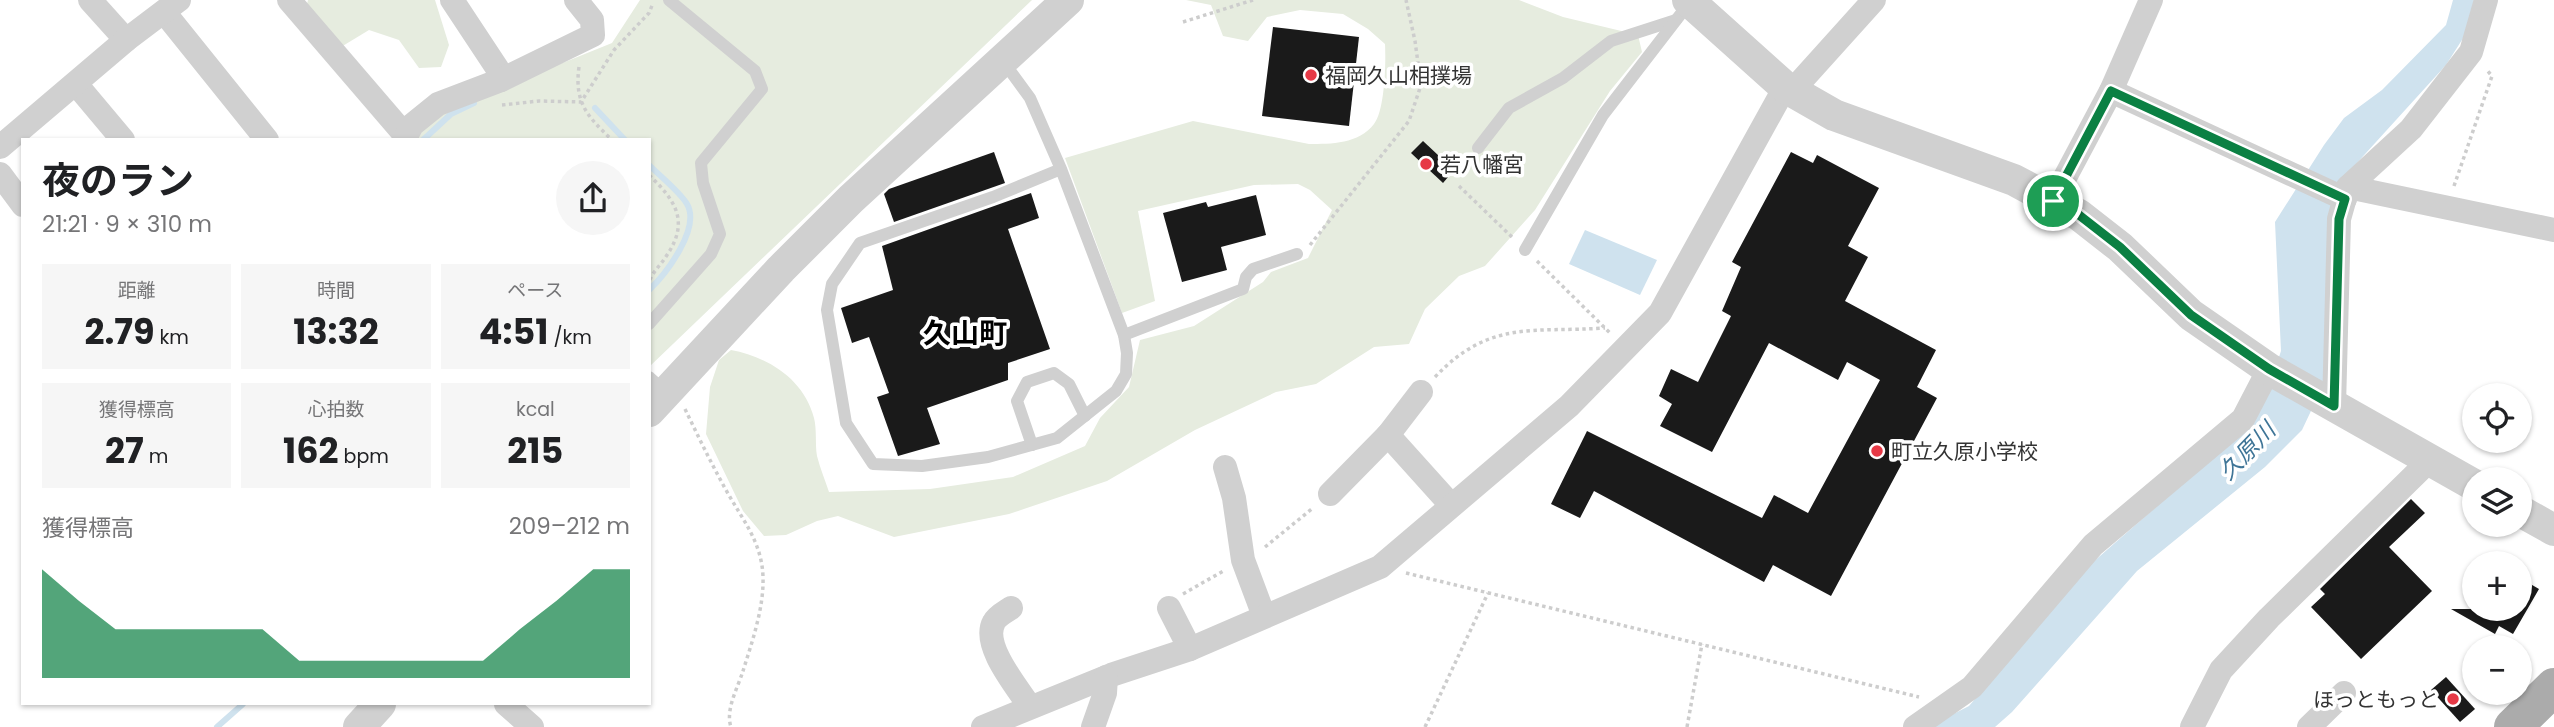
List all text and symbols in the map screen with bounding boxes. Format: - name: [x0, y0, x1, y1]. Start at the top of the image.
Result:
- place label: 福岡久山相撲場: [1325, 61, 1472, 90]
- marker: 福岡久山相撲場: [1303, 67, 1319, 83]
- place label: 若八幡宮: [1440, 150, 1524, 179]
- text: 夜のラン: [42, 154, 194, 207]
- marker: 若八幡宮: [1418, 156, 1434, 172]
- button: share: [556, 161, 630, 235]
- pin: [2023, 171, 2083, 231]
- icon: arrive: [2034, 182, 2072, 220]
- text: 21:21 · 9 × 310 m: [42, 208, 212, 240]
- text: 距離: [118, 277, 156, 304]
- text: 時間: [317, 277, 355, 304]
- text: ペース: [507, 277, 563, 304]
- text: 2.79: [84, 307, 155, 356]
- text: 13:32: [293, 307, 379, 356]
- text: 4:51: [479, 307, 548, 356]
- district label: 久山町: [923, 314, 1007, 353]
- text: km: [155, 324, 189, 351]
- text: /km: [548, 324, 592, 351]
- map controls: [2462, 383, 2532, 705]
- button: locate: [2462, 383, 2532, 453]
- text: 獲得標高: [99, 396, 175, 423]
- text: 心拍数: [307, 396, 365, 423]
- text: kcal: [516, 396, 555, 423]
- water label: 久原川: [2212, 413, 2285, 487]
- text: 27: [105, 426, 144, 475]
- text: 162: [283, 426, 339, 475]
- text: 215: [507, 426, 563, 475]
- place label: 町立久原小学校: [1891, 437, 2038, 466]
- text: m: [144, 443, 168, 470]
- text: bpm: [339, 443, 389, 470]
- marker: 町立久原小学校: [1869, 443, 1885, 459]
- button: layers: [2462, 467, 2532, 537]
- text: 209–212 m: [509, 510, 630, 542]
- text: 獲得標高: [42, 512, 134, 544]
- button: +: [2462, 551, 2532, 621]
- button: −: [2462, 635, 2532, 705]
- place label: ほっともっと: [2313, 685, 2439, 714]
- marker: ほっともっと: [2445, 691, 2461, 707]

